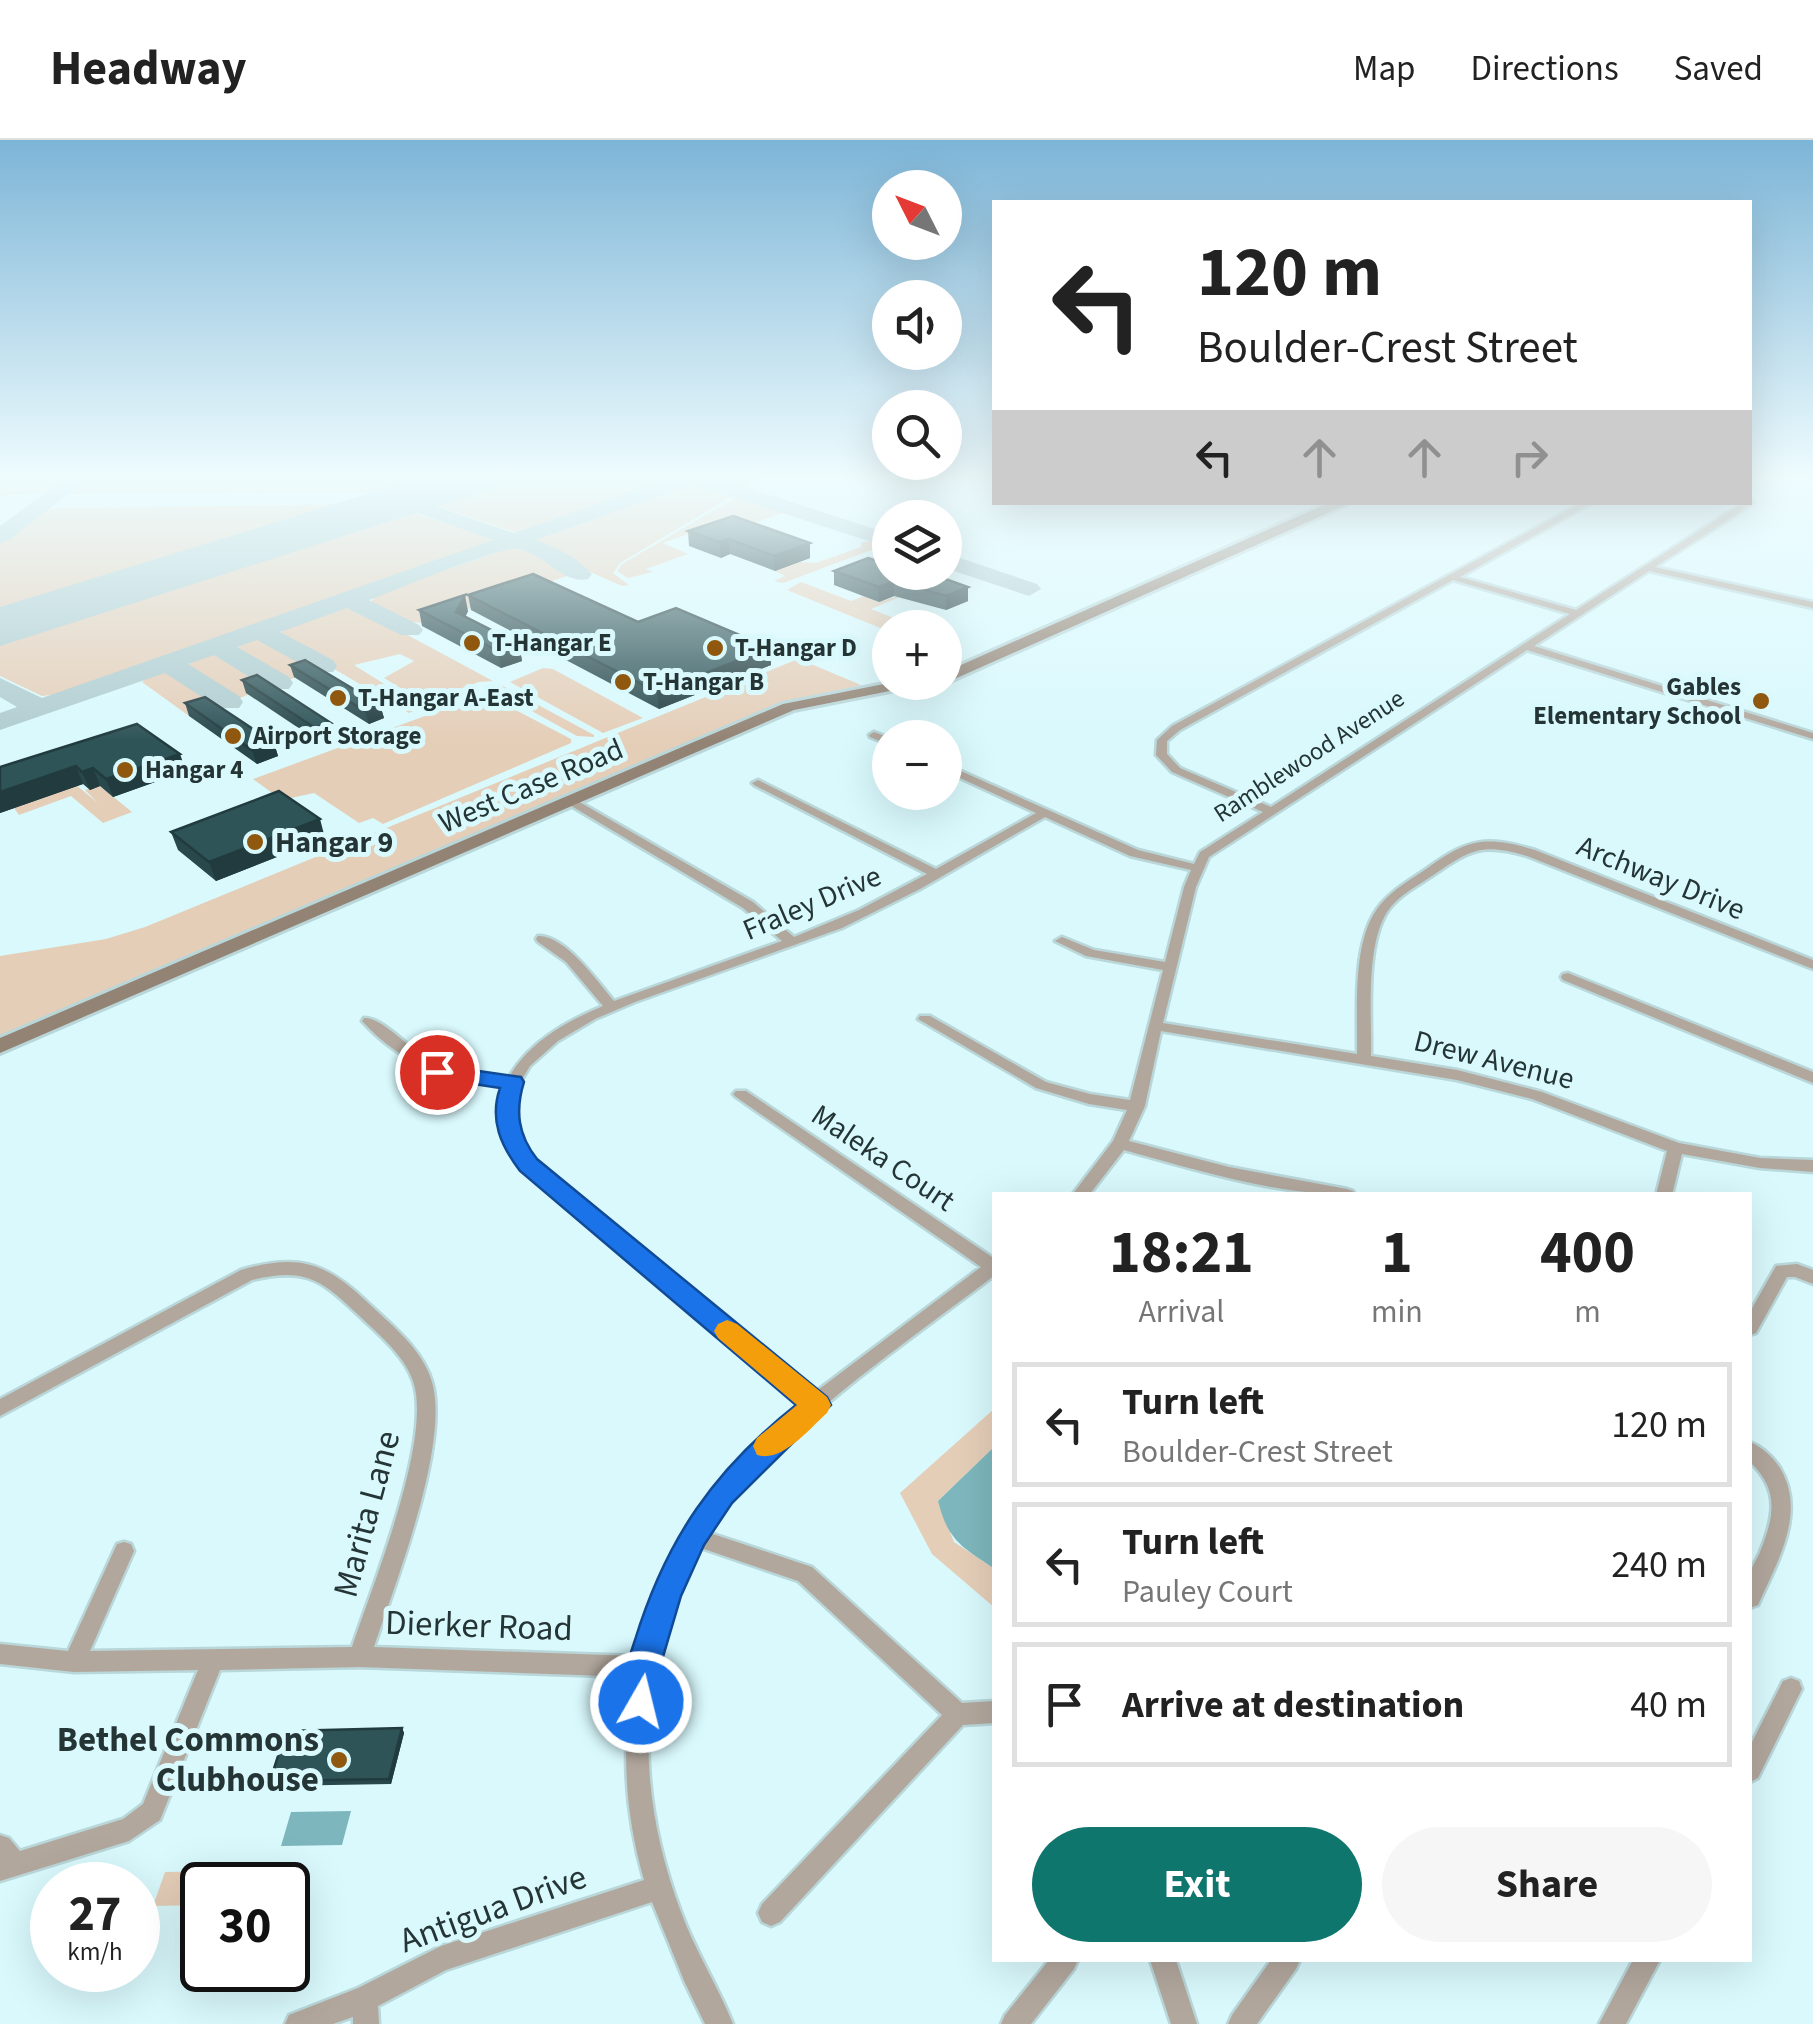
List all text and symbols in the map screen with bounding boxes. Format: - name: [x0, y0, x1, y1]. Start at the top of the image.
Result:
- text: Headway: [50, 35, 247, 103]
- text: Map: [1353, 44, 1416, 94]
- text: Directions: [1471, 44, 1619, 94]
- text: Saved: [1674, 44, 1763, 94]
- north arrow: [872, 170, 962, 260]
- map controls: [872, 170, 962, 810]
- text: 120 m: [1197, 223, 1382, 323]
- icon: left: [1032, 240, 1162, 370]
- button: sound: [872, 280, 962, 370]
- text: Boulder-Crest Street: [1197, 316, 1578, 380]
- button: search: [872, 390, 962, 480]
- icon: left: [1187, 430, 1242, 485]
- icon: ahead: [1292, 430, 1347, 485]
- icon: ahead: [1397, 430, 1452, 485]
- icon: right: [1502, 430, 1557, 485]
- button: layers: [872, 500, 962, 590]
- button: +: [872, 610, 962, 700]
- place label: T-Hangar E: [492, 625, 612, 661]
- place label: T-Hangar D: [735, 630, 857, 666]
- marker: T-Hangar E: [461, 632, 483, 654]
- marker: T-Hangar D: [704, 637, 726, 659]
- place label: T-Hangar B: [643, 664, 764, 700]
- place label: Gables Elementary School: [1533, 669, 1741, 734]
- marker: T-Hangar B: [612, 671, 634, 693]
- place label: T-Hangar A-East: [358, 680, 534, 716]
- street label: Ramblewood Avenue: [1206, 681, 1412, 831]
- marker: T-Hangar A-East: [327, 687, 349, 709]
- marker: Gables Elementary School: [1750, 690, 1772, 712]
- place label: Airport Storage: [252, 718, 421, 754]
- button: −: [872, 720, 962, 810]
- marker: Airport Storage: [222, 725, 244, 747]
- street label: West Case Road: [432, 728, 630, 844]
- place label: Hangar 4: [145, 752, 244, 788]
- marker: Hangar 4: [114, 759, 136, 781]
- place label: Hangar 9: [275, 821, 393, 864]
- street label: Archway Drive: [1571, 825, 1751, 931]
- marker: Hangar 9: [244, 831, 266, 853]
- street label: Fraley Drive: [736, 855, 888, 951]
- street label: Drew Avenue: [1409, 1019, 1579, 1101]
- pin: [395, 1030, 480, 1115]
- icon: arrive: [410, 1045, 465, 1100]
- street label: Maleka Court: [802, 1094, 964, 1222]
- text: 18:21: [1109, 1211, 1254, 1296]
- text: 1: [1381, 1211, 1413, 1296]
- text: 400: [1540, 1211, 1635, 1296]
- text: Arrival: [1138, 1289, 1224, 1335]
- text: min: [1371, 1289, 1423, 1335]
- text: m: [1574, 1289, 1601, 1335]
- text: Turn left: [1122, 1375, 1264, 1429]
- icon: left: [1037, 1397, 1092, 1452]
- text: 120 m: [1611, 1398, 1707, 1452]
- street label: Marita Lane: [321, 1425, 413, 1603]
- text: Boulder-Crest Street: [1122, 1429, 1393, 1475]
- text: Turn left: [1122, 1515, 1264, 1569]
- icon: left: [1037, 1537, 1092, 1592]
- text: 240 m: [1611, 1538, 1707, 1592]
- text: Pauley Court: [1122, 1569, 1293, 1615]
- street label: Dierker Road: [384, 1598, 574, 1654]
- position arrow: [589, 1650, 693, 1754]
- icon: arrive: [1037, 1677, 1092, 1732]
- text: Arrive at destination: [1122, 1678, 1464, 1732]
- text: 40 m: [1630, 1678, 1707, 1732]
- place label: Bethel Commons Clubhouse: [57, 1715, 319, 1805]
- marker: Bethel Commons Clubhouse: [328, 1749, 350, 1771]
- button: Exit: [1032, 1827, 1362, 1942]
- button: Share: [1382, 1827, 1712, 1942]
- street label: Antigua Drive: [392, 1852, 594, 1966]
- speed limit sign: 30: [180, 1862, 310, 1992]
- text: 27: [69, 1879, 121, 1950]
- text: km/h: [67, 1934, 123, 1970]

